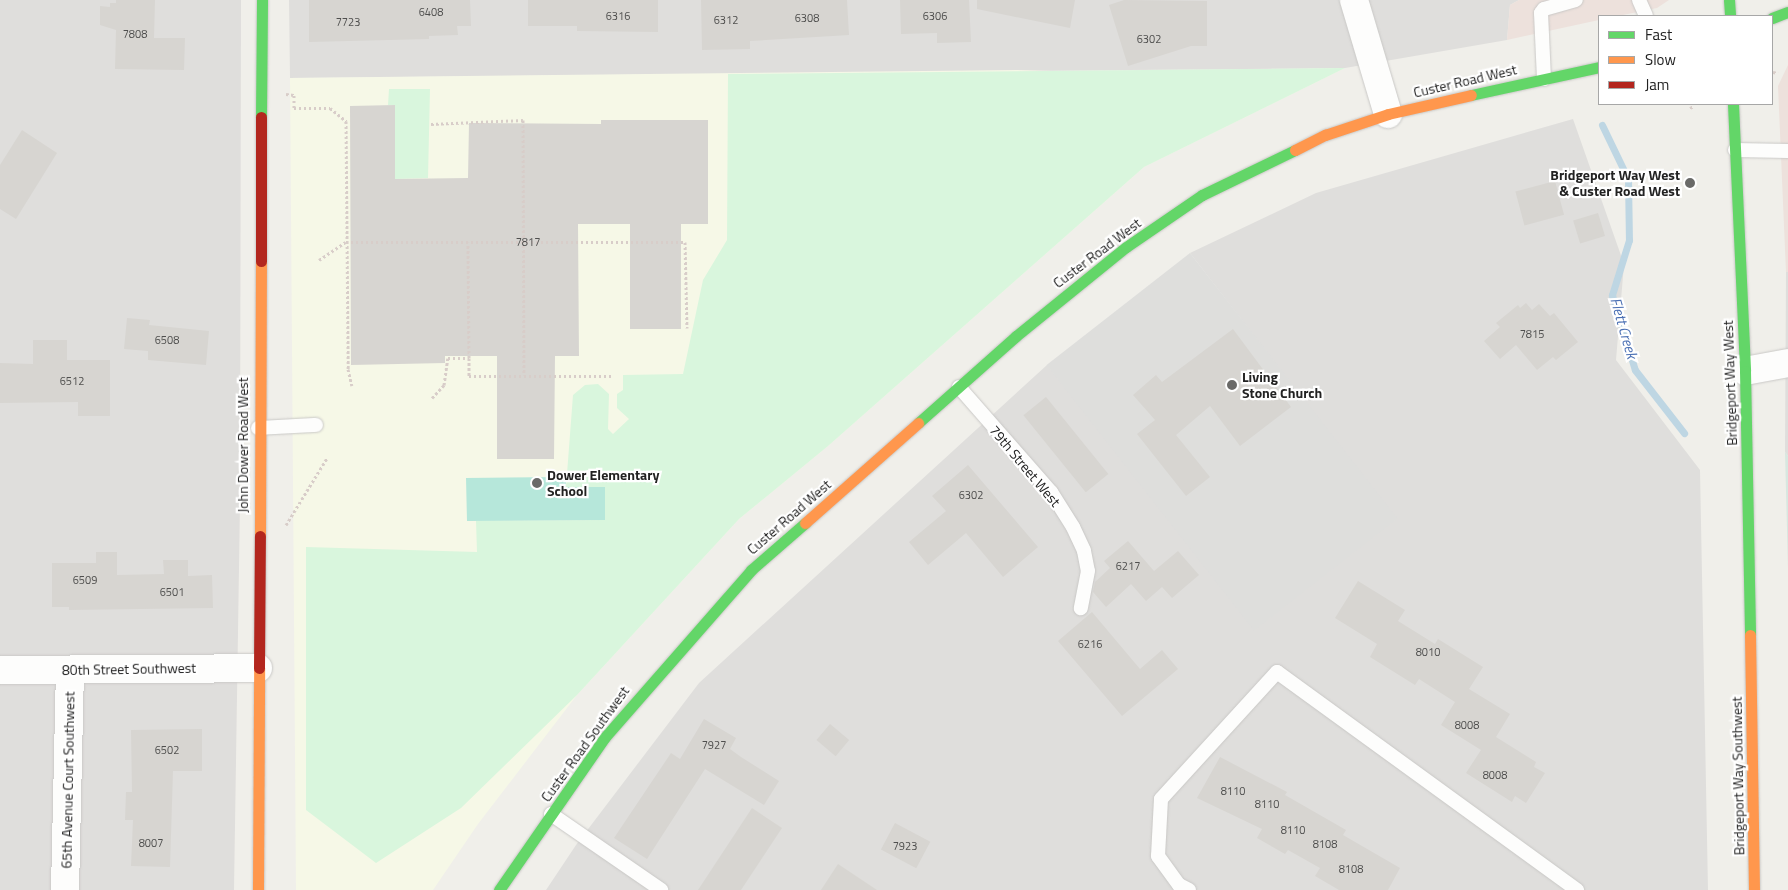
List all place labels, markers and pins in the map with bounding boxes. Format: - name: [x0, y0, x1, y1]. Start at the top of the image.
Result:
- place label: Bridgeport Way West & Custer Road West: [1550, 167, 1680, 200]
- marker: Bridgeport Way West & Custer Road West: [1684, 177, 1696, 189]
- place label: Living Stone Church: [1242, 369, 1322, 402]
- marker: Living Stone Church: [1226, 379, 1238, 391]
- place label: Dower Elementary School: [547, 467, 659, 500]
- marker: Dower Elementary School: [531, 477, 543, 489]

